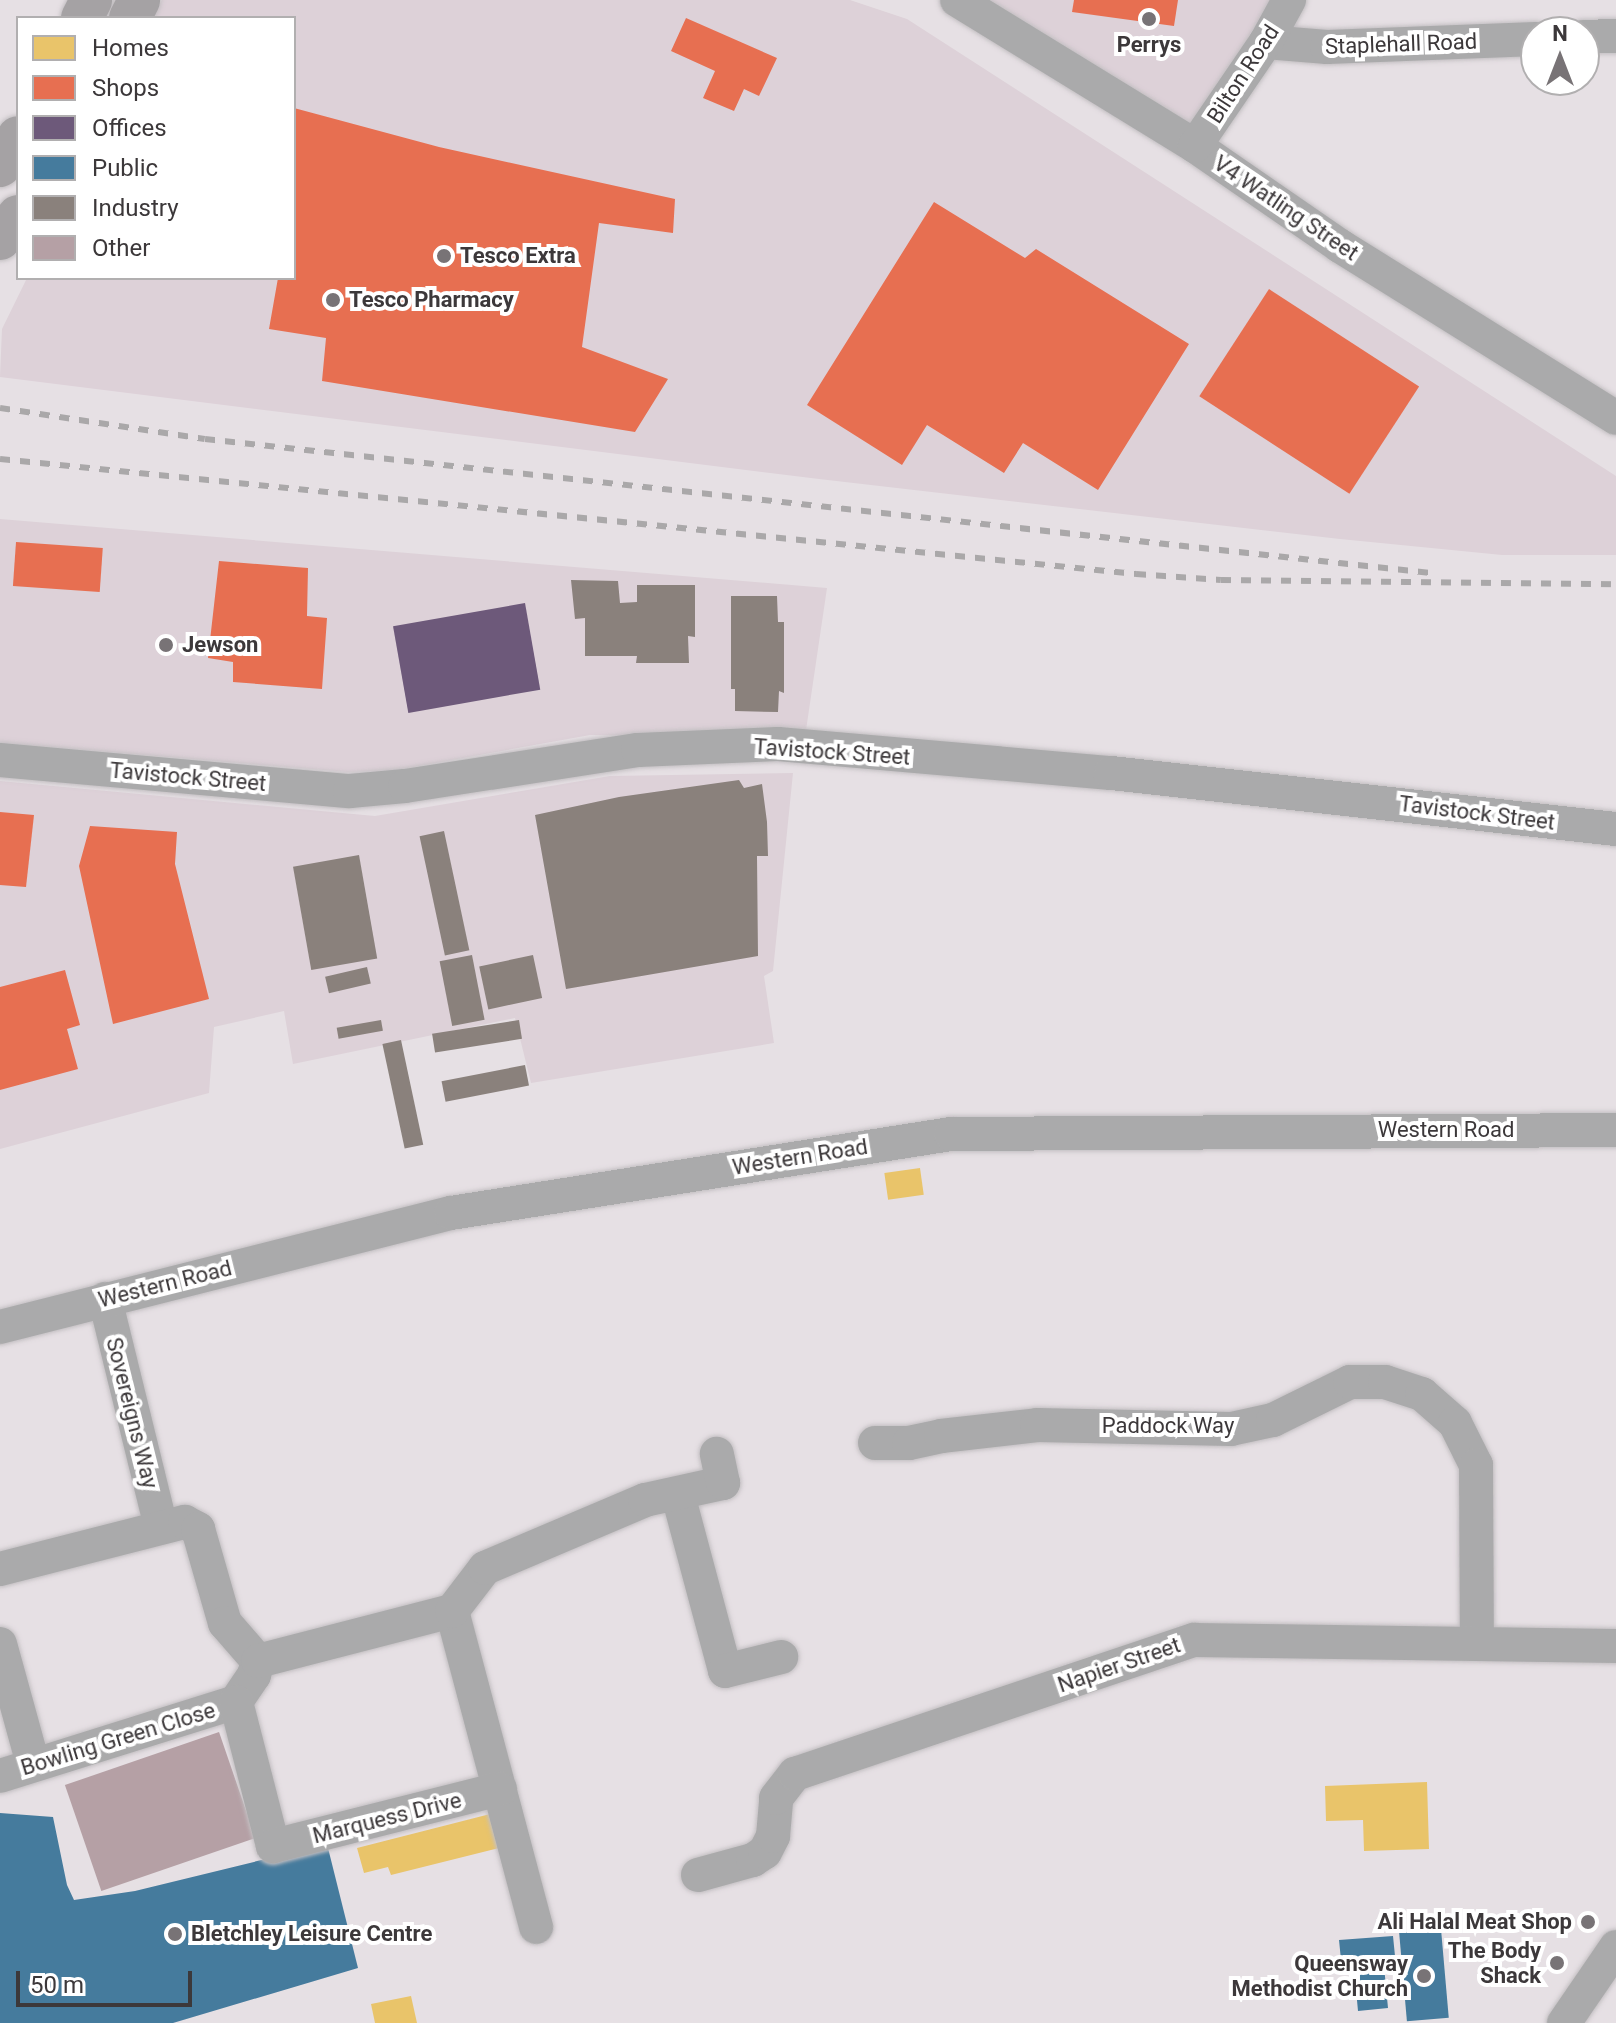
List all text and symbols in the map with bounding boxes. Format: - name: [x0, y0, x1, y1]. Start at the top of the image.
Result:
- marker: Perrys: [1140, 10, 1158, 28]
- legend: [16, 16, 296, 280]
- north arrow: [1520, 16, 1600, 96]
- street label: Bilton Road: [1201, 20, 1285, 128]
- text: N: [1552, 21, 1568, 46]
- street label: Staplehall Road: [1324, 28, 1478, 60]
- place label: Perrys: [1117, 32, 1181, 58]
- text: Homes: [92, 34, 169, 62]
- text: Shops: [92, 74, 159, 102]
- text: Offices: [92, 114, 167, 142]
- street label: V4 Watling Street: [1209, 150, 1363, 266]
- text: Public: [92, 154, 158, 182]
- text: Industry: [92, 194, 178, 222]
- text: Other: [92, 234, 150, 262]
- place label: Tesco Extra: [460, 243, 576, 269]
- marker: Tesco Extra: [435, 247, 453, 265]
- place label: Tesco Pharmacy: [349, 287, 514, 313]
- marker: Tesco Pharmacy: [324, 291, 342, 309]
- place label: Jewson: [182, 632, 258, 658]
- marker: Jewson: [157, 636, 175, 654]
- street label: Tavistock Street: [753, 733, 911, 771]
- street label: Tavistock Street: [109, 757, 267, 797]
- street label: Tavistock Street: [1398, 790, 1556, 836]
- street label: Western Road: [1378, 1117, 1514, 1143]
- street label: Western Road: [730, 1133, 870, 1181]
- street label: Western Road: [96, 1255, 234, 1313]
- street label: Sovereigns Way: [100, 1335, 164, 1491]
- street label: Paddock Way: [1102, 1413, 1234, 1439]
- street label: Napier Street: [1054, 1632, 1184, 1698]
- street label: Bowling Green Close: [18, 1697, 218, 1781]
- street label: Marquess Drive: [310, 1787, 464, 1849]
- place label: Ali Halal Meat Shop: [1377, 1909, 1572, 1935]
- marker: Ali Halal Meat Shop: [1579, 1913, 1597, 1931]
- place label: Bletchley Leisure Centre: [191, 1921, 432, 1947]
- marker: Bletchley Leisure Centre: [166, 1925, 184, 1943]
- place label: The Body Shack: [1448, 1937, 1541, 1988]
- place label: Queensway Methodist Church: [1232, 1950, 1408, 2002]
- marker: The Body Shack: [1548, 1954, 1566, 1972]
- scale bar: [20, 1955, 196, 2005]
- marker: Queensway Methodist Church: [1415, 1967, 1433, 1985]
- text: 50 m: [30, 1971, 84, 1999]

